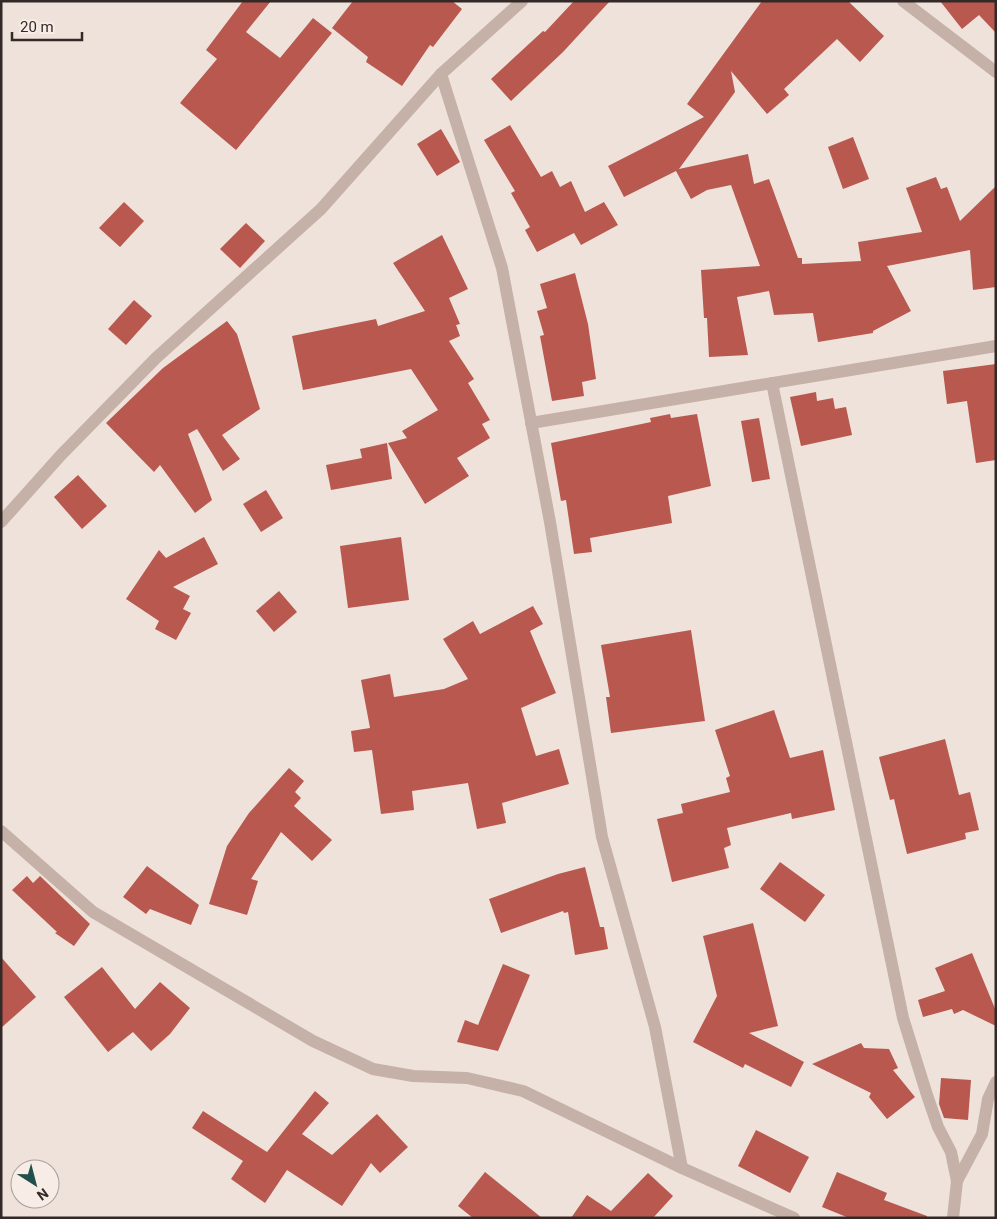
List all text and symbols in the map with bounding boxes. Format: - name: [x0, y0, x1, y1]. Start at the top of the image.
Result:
- scale bar: [12, 10, 82, 42]
- text: 20 m: [20, 18, 54, 36]
- north arrow: [10, 1159, 60, 1209]
- text: N: [34, 1185, 51, 1204]

